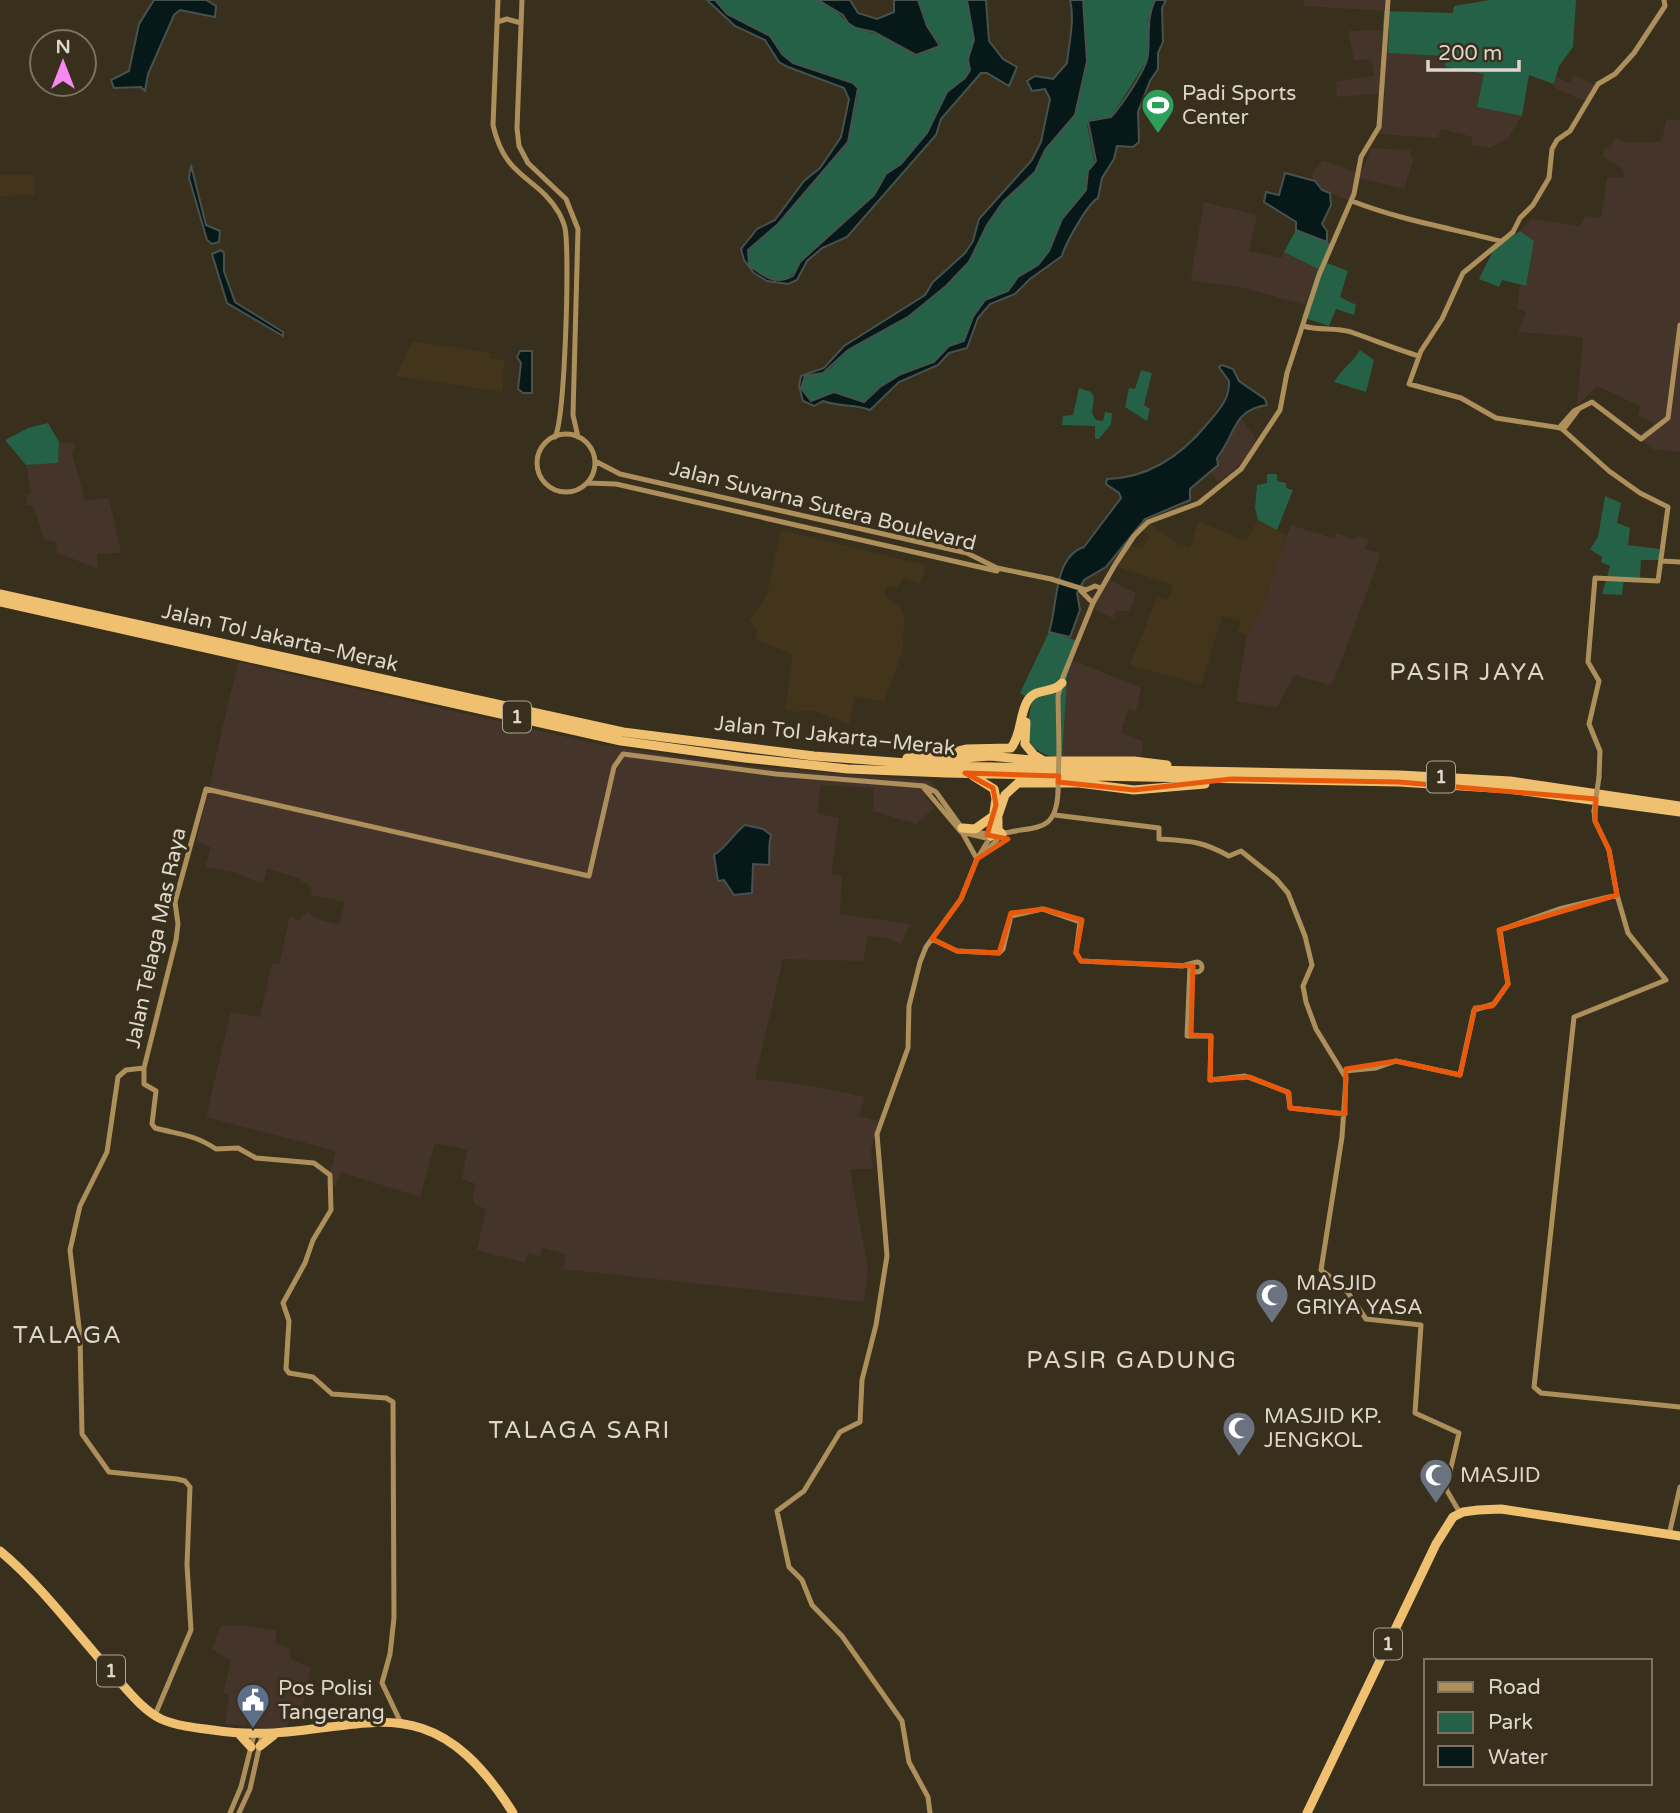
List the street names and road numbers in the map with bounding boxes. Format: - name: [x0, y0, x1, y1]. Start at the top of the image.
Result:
- street label: Jalan Suvarna Sutera Boulevard: [667, 456, 979, 556]
- street label: Jalan Tol Jakarta–Merak: [159, 599, 401, 677]
- road number: 1: [503, 702, 531, 732]
- street label: Jalan Tol Jakarta–Merak: [713, 711, 957, 761]
- road number: 1: [1427, 762, 1455, 792]
- street label: Jalan Telaga Mas Raya: [120, 825, 192, 1051]
- road number: 1: [1374, 1628, 1402, 1660]
- road number: 1: [97, 1656, 125, 1686]

